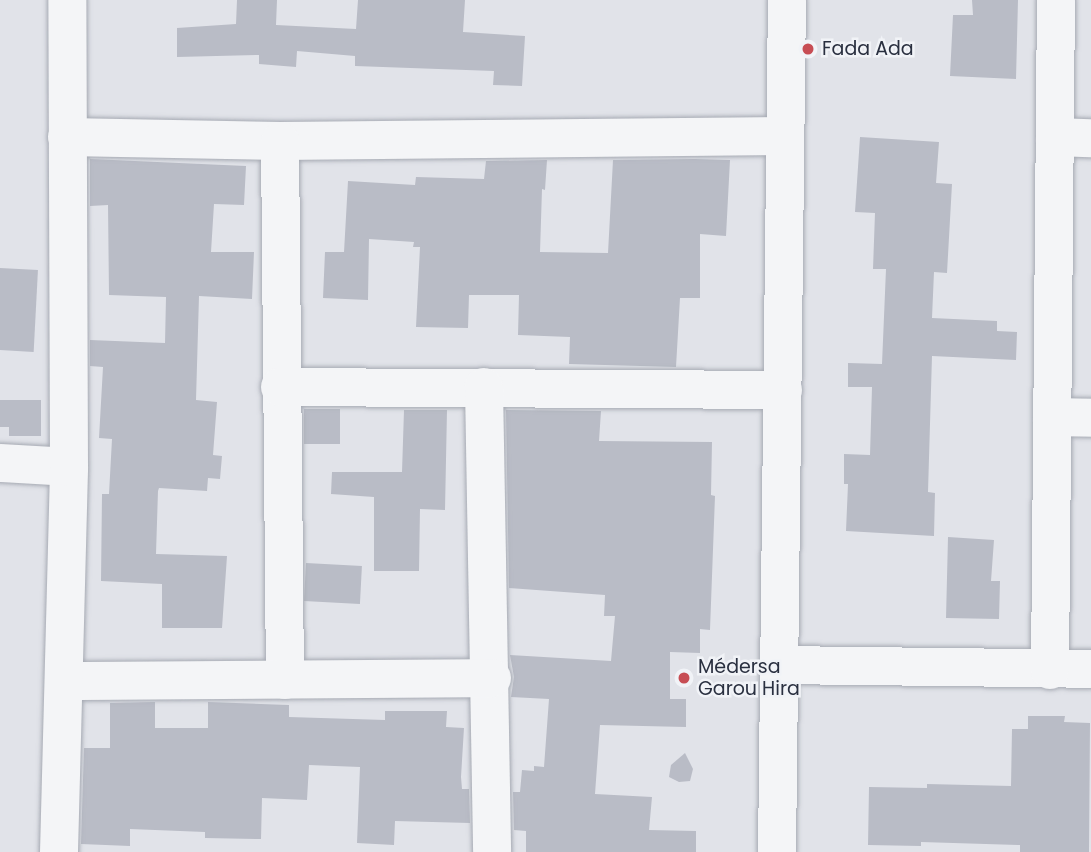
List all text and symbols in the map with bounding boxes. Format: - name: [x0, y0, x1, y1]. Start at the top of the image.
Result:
- place label: Fada Ada: [822, 38, 914, 60]
- marker: Fada Ada: [800, 41, 816, 57]
- place label: Médersa Garou Hira: [698, 656, 800, 700]
- marker: Médersa Garou Hira: [676, 670, 692, 686]

